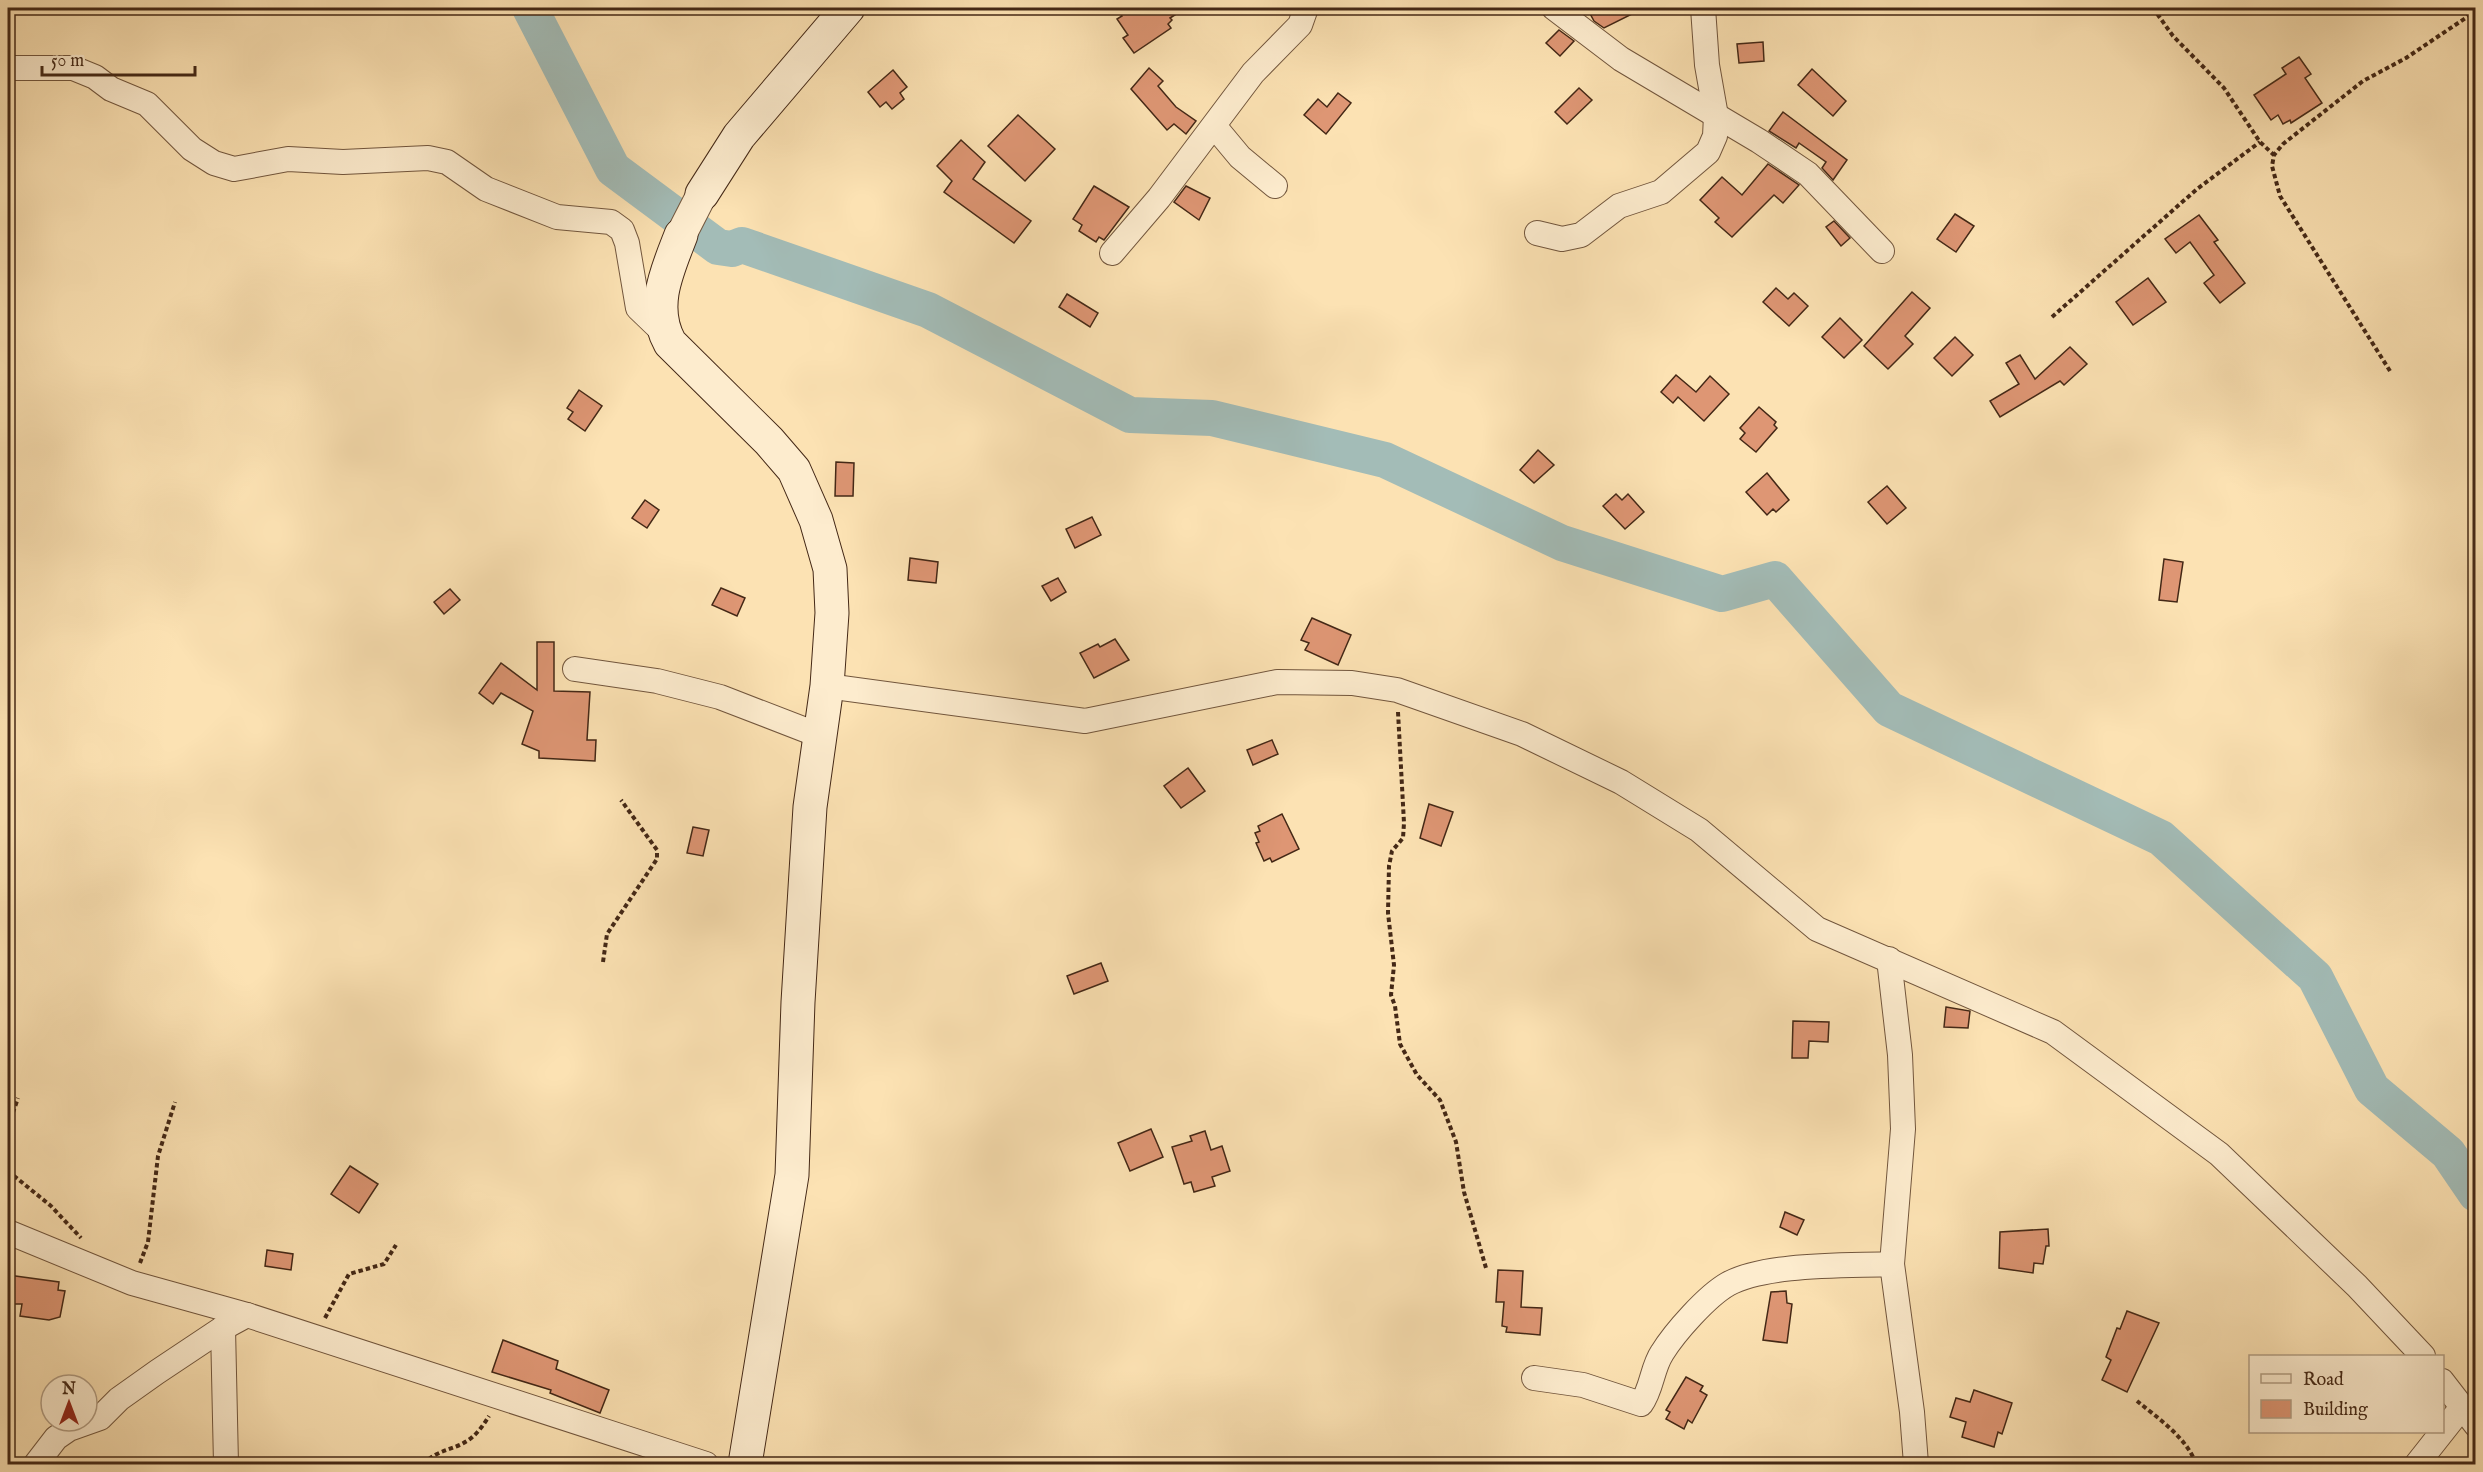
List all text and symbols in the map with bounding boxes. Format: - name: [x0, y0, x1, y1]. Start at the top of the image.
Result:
- scale bar: [42, 39, 195, 77]
- text: 50 m: [51, 50, 84, 73]
- legend: [2249, 1355, 2444, 1433]
- text: Road: [2303, 1369, 2344, 1392]
- north arrow: [39, 1373, 99, 1433]
- text: N: [61, 1380, 76, 1400]
- text: Building: [2303, 1399, 2368, 1422]

